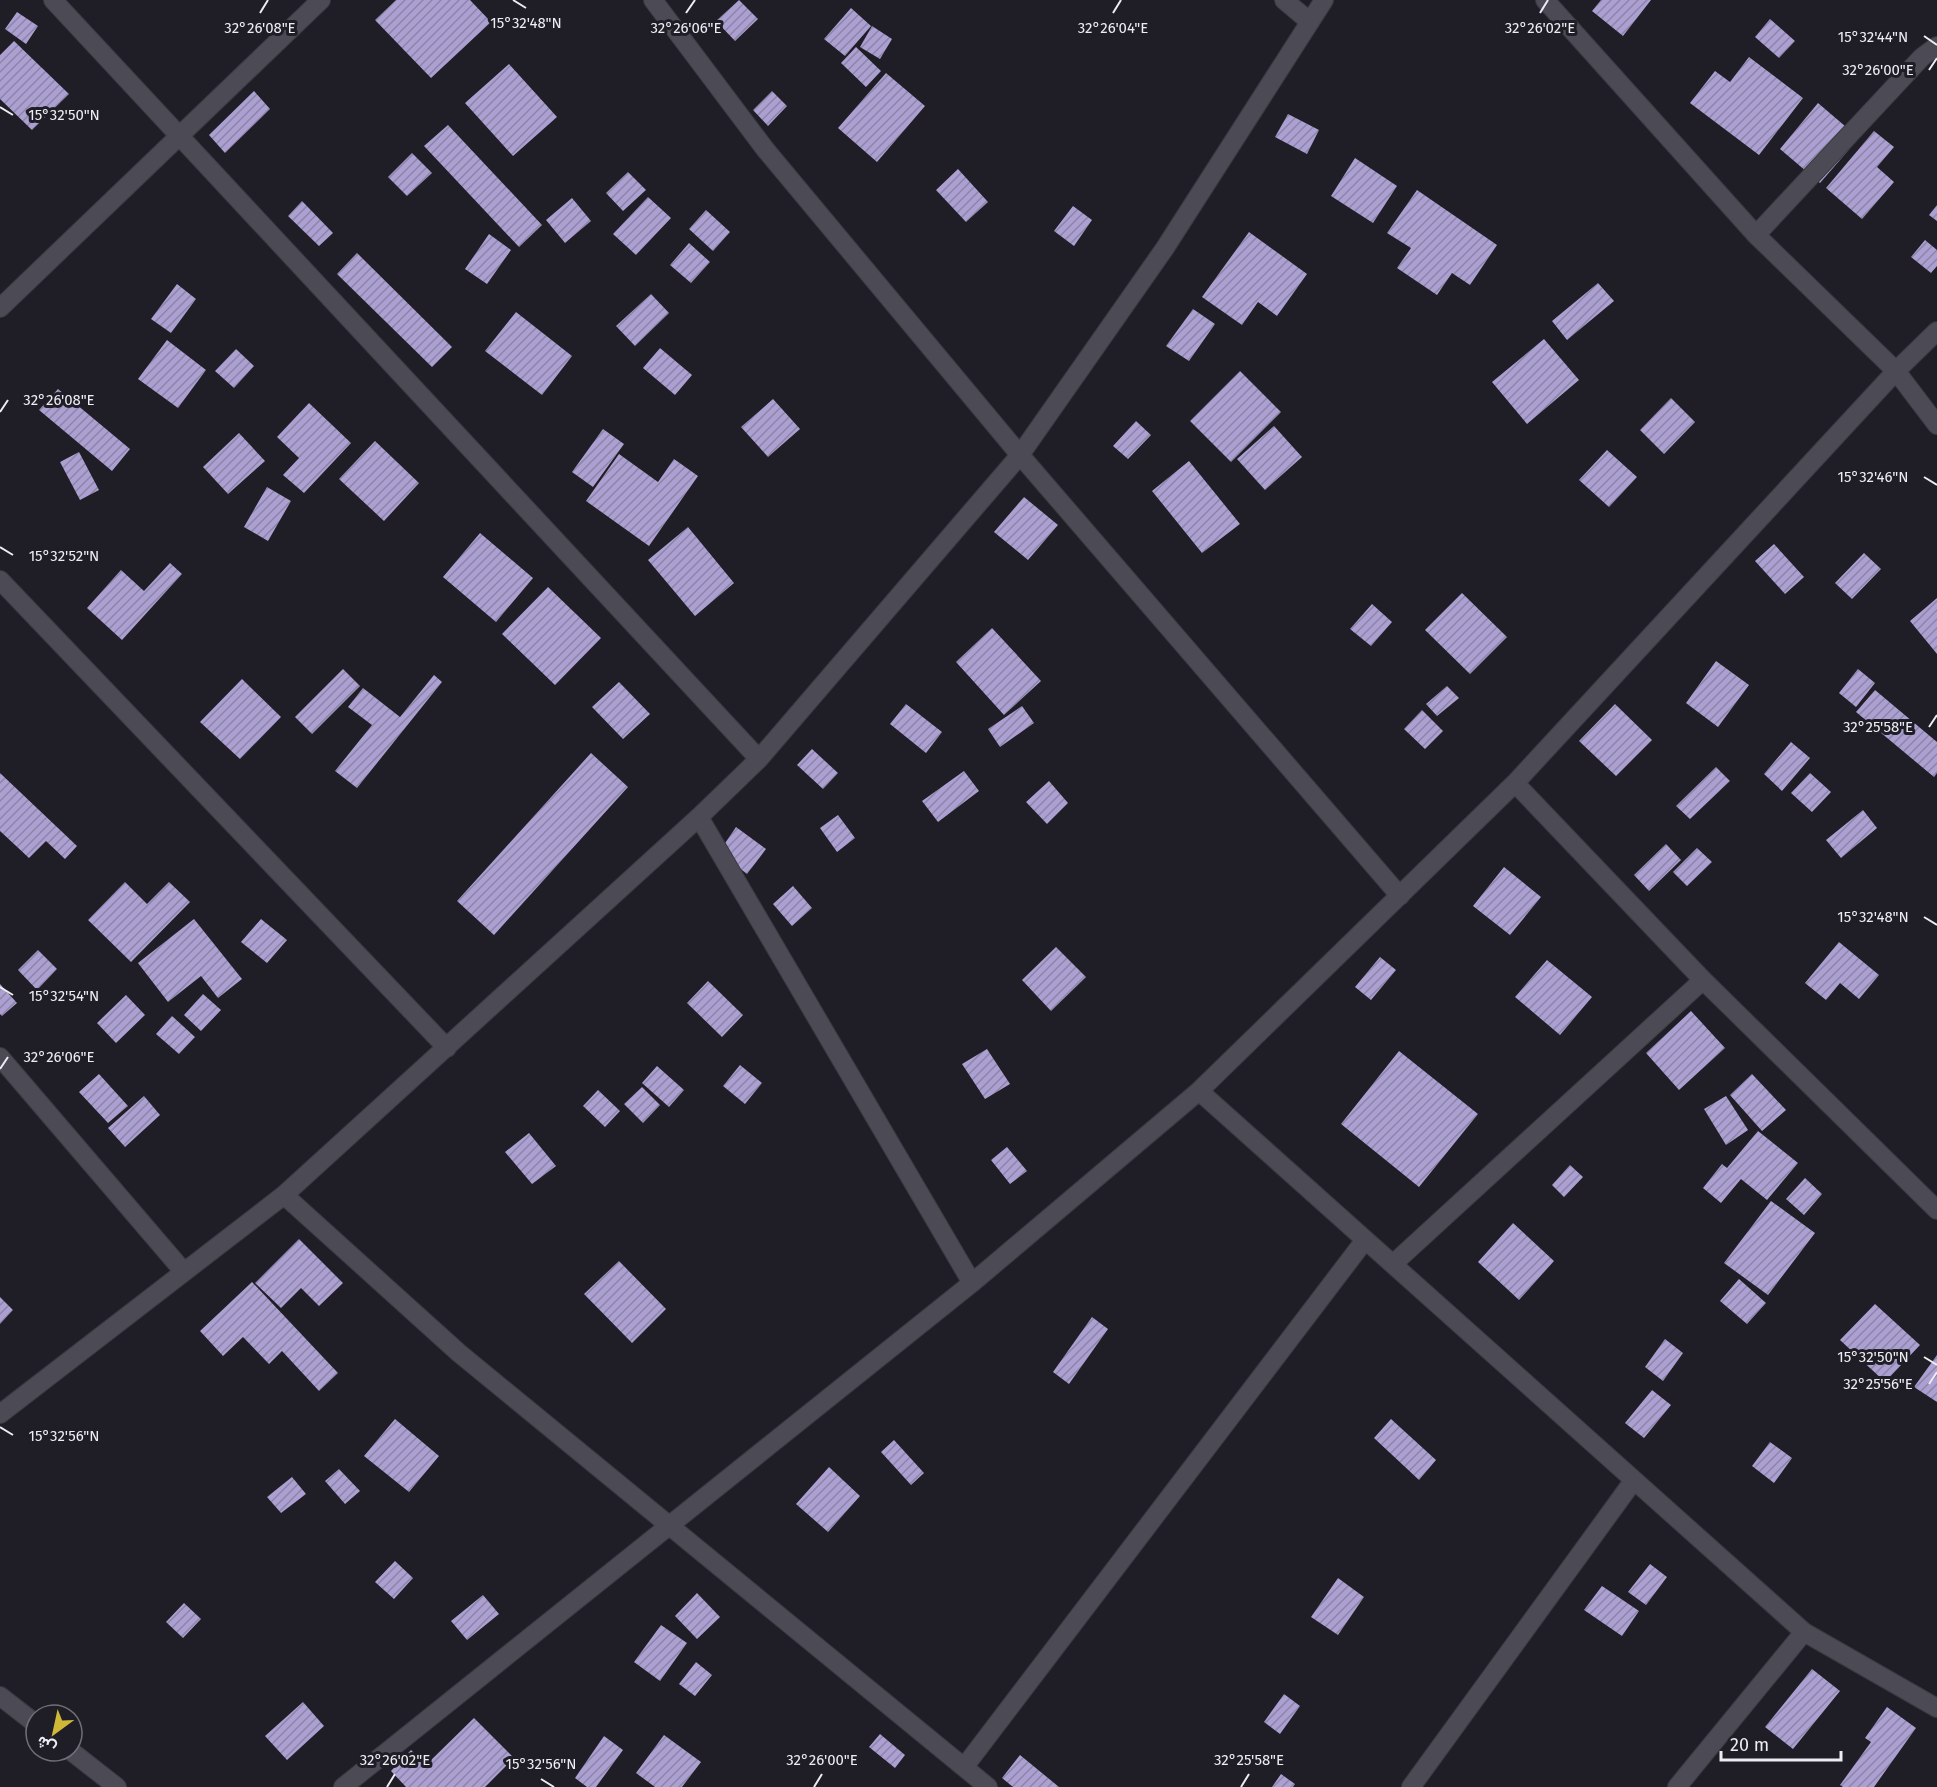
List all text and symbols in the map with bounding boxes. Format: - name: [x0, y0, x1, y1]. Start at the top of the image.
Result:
- text: 15°32'48"N: [490, 14, 562, 32]
- text: 32°26'08"E: [224, 19, 296, 37]
- text: 32°26'06"E: [651, 19, 721, 37]
- text: 32°26'04"E: [1078, 19, 1148, 37]
- text: 32°26'02"E: [1505, 19, 1575, 37]
- text: 15°32'44"N: [1838, 28, 1908, 46]
- text: 32°26'00"E: [1842, 61, 1914, 79]
- text: 15°32'50"N: [28, 106, 100, 124]
- text: 32°26'08"E: [23, 391, 95, 409]
- text: 15°32'46"N: [1837, 468, 1909, 486]
- text: 15°32'52"N: [29, 547, 99, 565]
- text: 32°25'58"E: [1843, 718, 1913, 736]
- text: 15°32'48"N: [1837, 908, 1909, 926]
- text: 15°32'54"N: [29, 987, 99, 1005]
- text: 32°26'06"E: [24, 1048, 94, 1066]
- text: 15°32'50"N: [1837, 1348, 1909, 1366]
- text: 32°25'56"E: [1843, 1375, 1913, 1393]
- text: 15°32'56"N: [28, 1427, 100, 1445]
- north arrow: [24, 1703, 84, 1763]
- scale bar: [1721, 1724, 1841, 1762]
- text: ش: [33, 1732, 59, 1758]
- text: 20 m: [1730, 1734, 1769, 1756]
- text: 32°26'02"E: [360, 1751, 430, 1769]
- text: 32°26'00"E: [786, 1751, 858, 1769]
- text: 32°25'58"E: [1214, 1751, 1284, 1769]
- text: 15°32'56"N: [505, 1755, 577, 1773]

